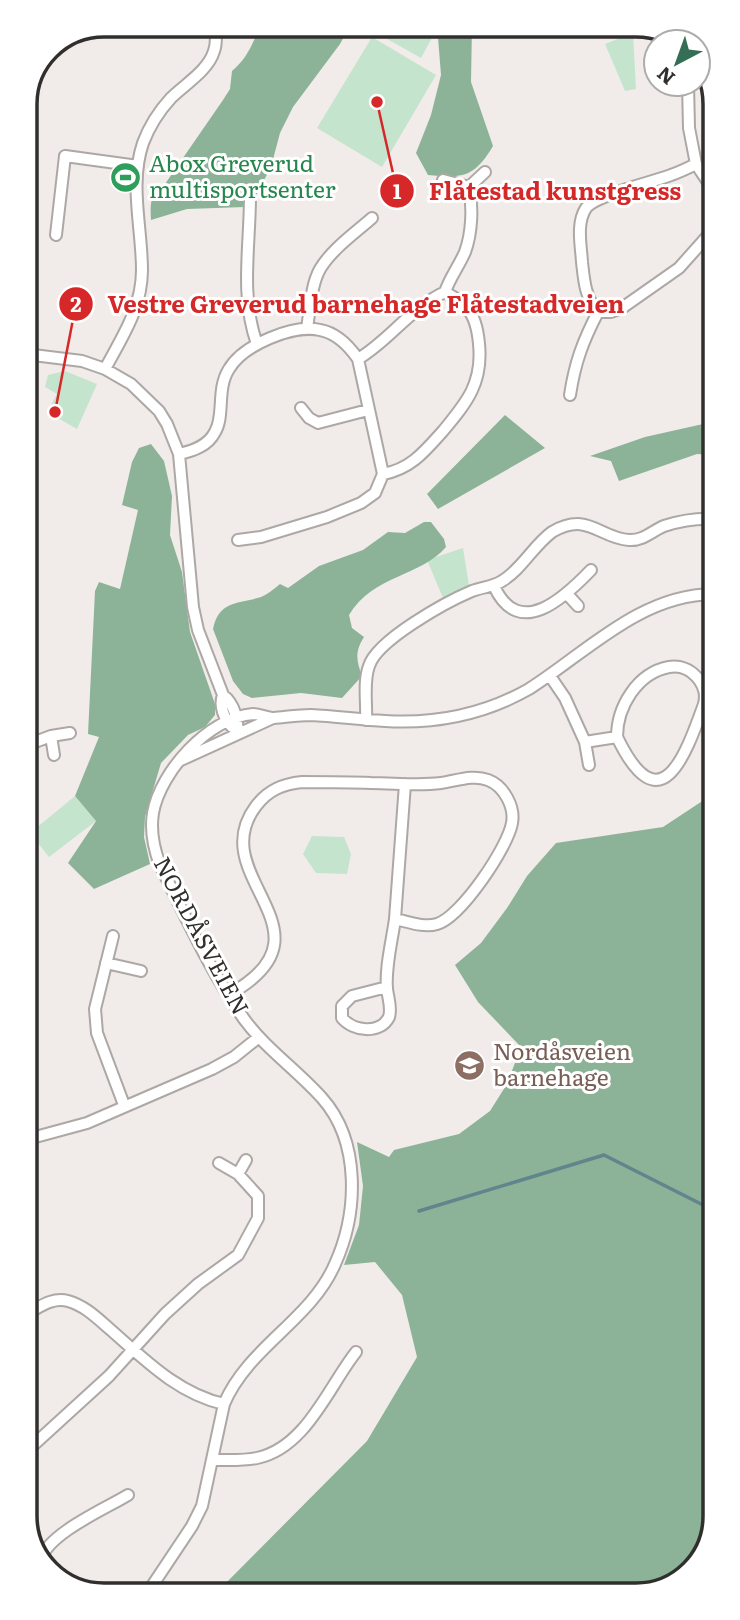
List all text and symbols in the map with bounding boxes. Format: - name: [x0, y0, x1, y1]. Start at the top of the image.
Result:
- north arrow: [642, 28, 712, 98]
- text: N: [650, 61, 680, 92]
- place label: Abox Greverud multisportsenter: [149, 145, 336, 205]
- sports icon: Abox Greverud multisportsenter: [109, 160, 143, 194]
- callout: Flåtestad kunstgress: [380, 169, 695, 214]
- text: Flåtestad kunstgress: [429, 172, 681, 207]
- text: 1: [393, 174, 402, 205]
- callout: Vestre Greverud barnehage Flåtestadveien: [58, 282, 638, 327]
- text: Vestre Greverud barnehage Flåtestadveien: [107, 285, 625, 320]
- text: 2: [70, 287, 82, 318]
- street label: NORDÅSVEIEN: [147, 850, 259, 1020]
- place label: Nordåsveien barnehage: [493, 1033, 631, 1093]
- school or university icon: Nordåsveien barnehage: [453, 1048, 487, 1082]

